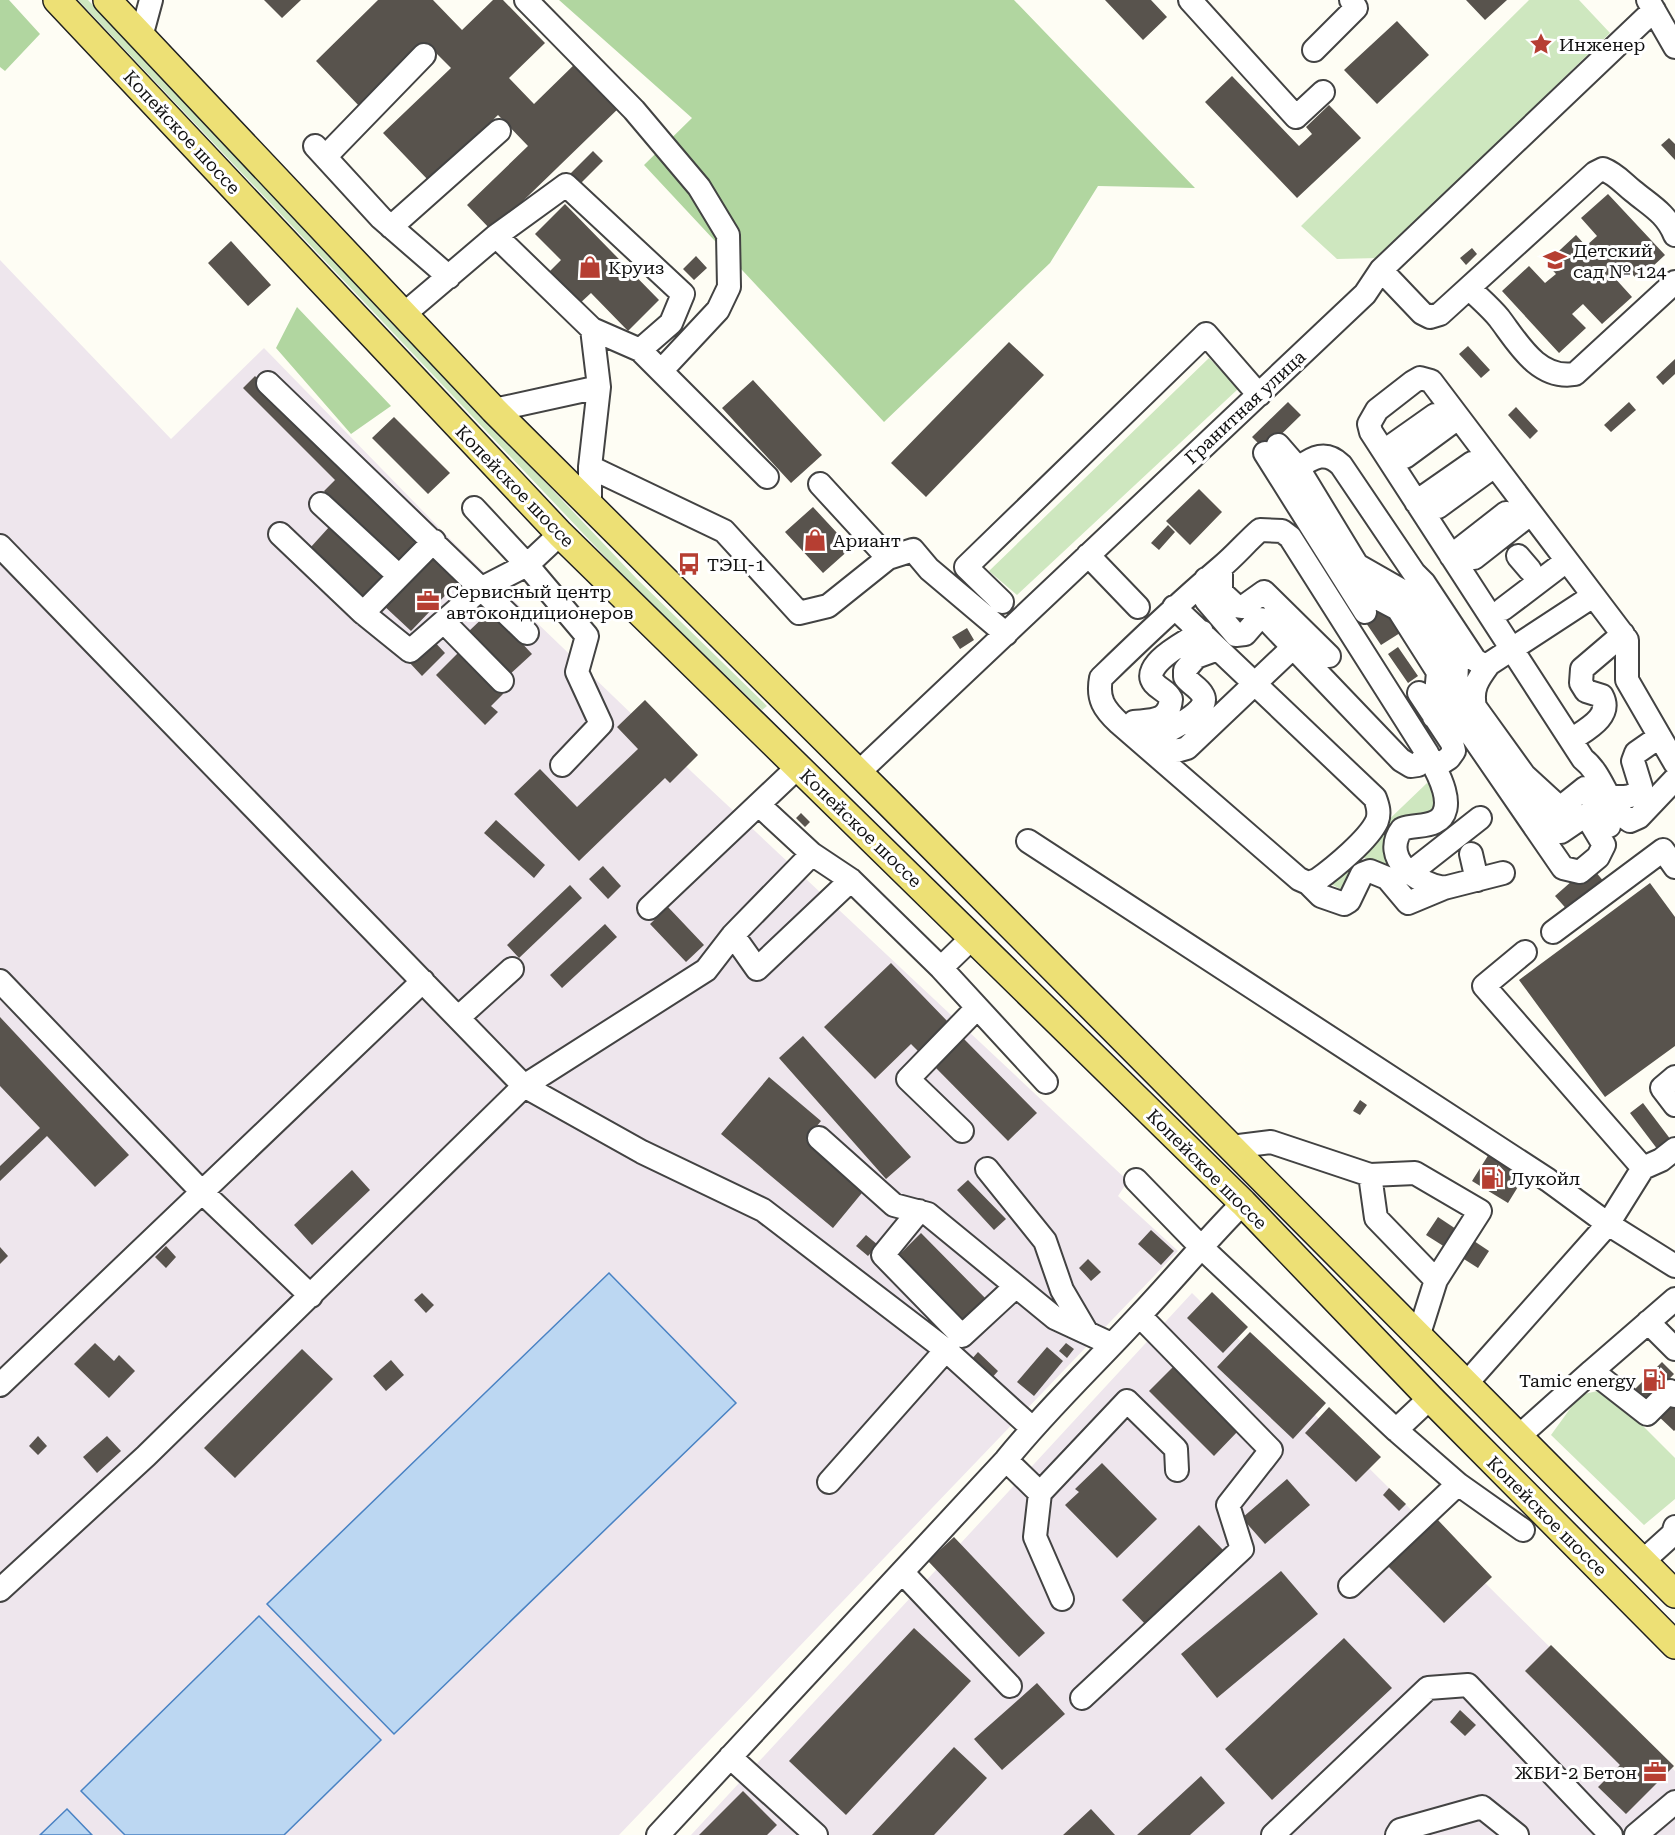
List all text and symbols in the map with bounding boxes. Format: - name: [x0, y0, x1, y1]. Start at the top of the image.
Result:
- place icon: Инженер: [1528, 31, 1554, 57]
- place label: Инженер: [1559, 34, 1645, 55]
- street label: Копейское шоссе: [119, 66, 245, 198]
- place label: Детский сад № 124: [1573, 240, 1666, 282]
- school or university icon: Детский сад № 124: [1542, 247, 1568, 273]
- shop icon: Круиз: [577, 254, 603, 280]
- place label: Круиз: [608, 257, 664, 278]
- street label: Гранитная улица: [1180, 346, 1310, 468]
- street label: Копейское шоссе: [451, 421, 579, 551]
- shop icon: Ариант: [802, 527, 828, 553]
- place label: Ариант: [833, 530, 901, 551]
- bus stop icon: ТЭЦ-1: [676, 551, 702, 577]
- place label: ТЭЦ-1: [707, 554, 765, 575]
- place label: Сервисный центр автокондиционеров: [446, 581, 634, 623]
- office icon: Сервисный центр автокондиционеров: [415, 588, 441, 614]
- street label: Копейское шоссе: [796, 764, 926, 892]
- street label: Копейское шоссе: [1143, 1105, 1271, 1233]
- fuel station icon: Лукойл: [1479, 1165, 1505, 1191]
- place label: Лукойл: [1510, 1168, 1580, 1189]
- fuel station icon: Tamic energy: [1641, 1367, 1667, 1393]
- place label: Tamic energy: [1519, 1370, 1636, 1391]
- street label: Копейское шоссе: [1483, 1452, 1611, 1580]
- office icon: ЖБИ-2 Бетон: [1642, 1759, 1668, 1785]
- place label: ЖБИ-2 Бетон: [1514, 1762, 1637, 1783]

